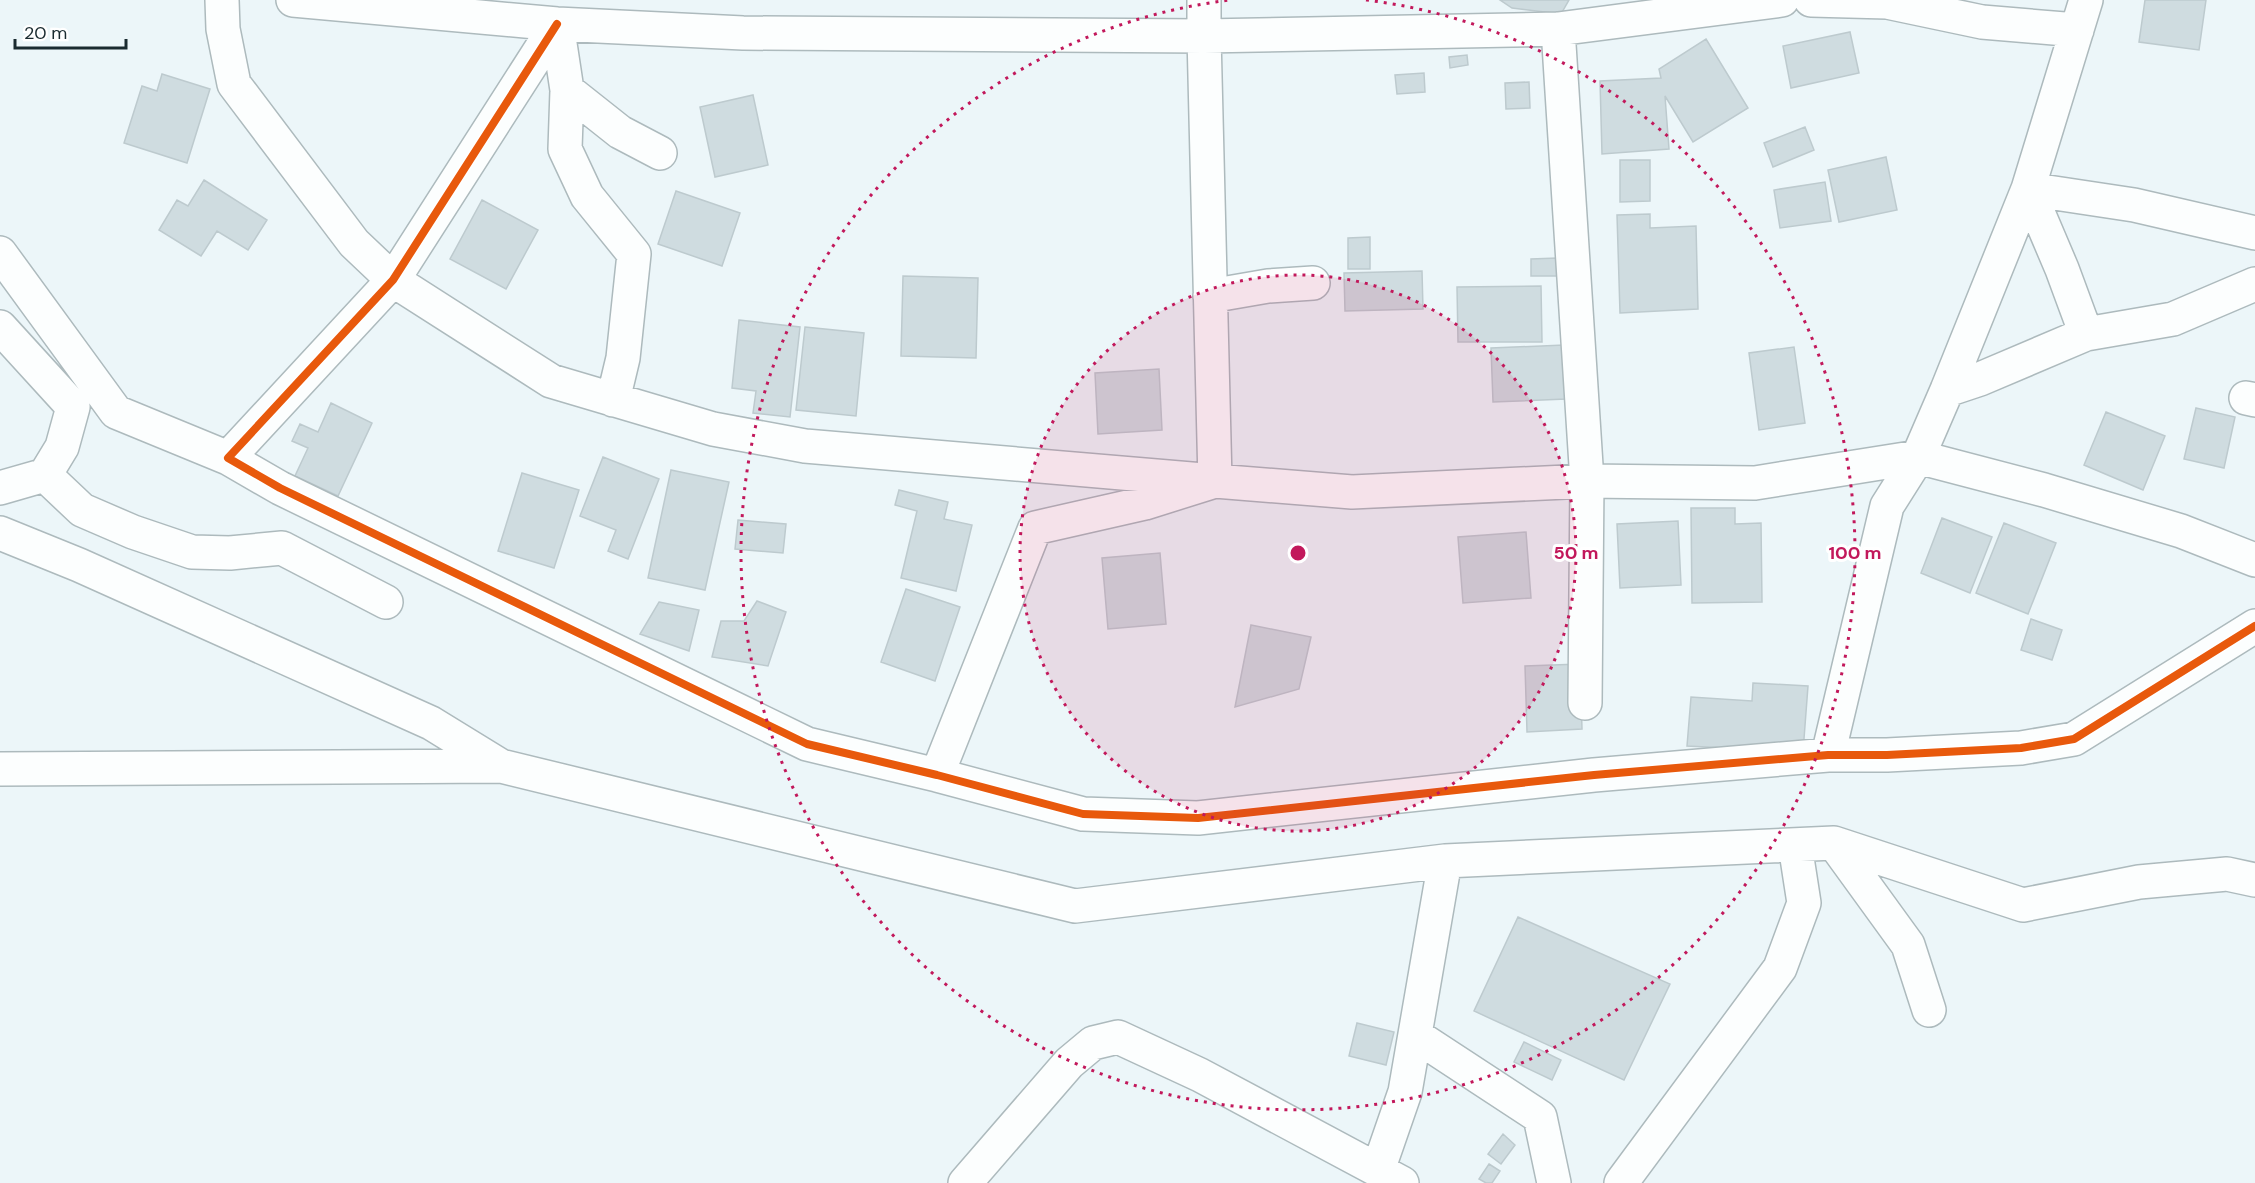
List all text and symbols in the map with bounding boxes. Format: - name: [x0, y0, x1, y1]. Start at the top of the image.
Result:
- scale bar: [15, 12, 126, 50]
- text: 20 m: [24, 21, 67, 45]
- text: 50 m: [1553, 541, 1599, 565]
- text: 100 m: [1828, 541, 1882, 565]
- centre of rings: [1288, 543, 1308, 563]

